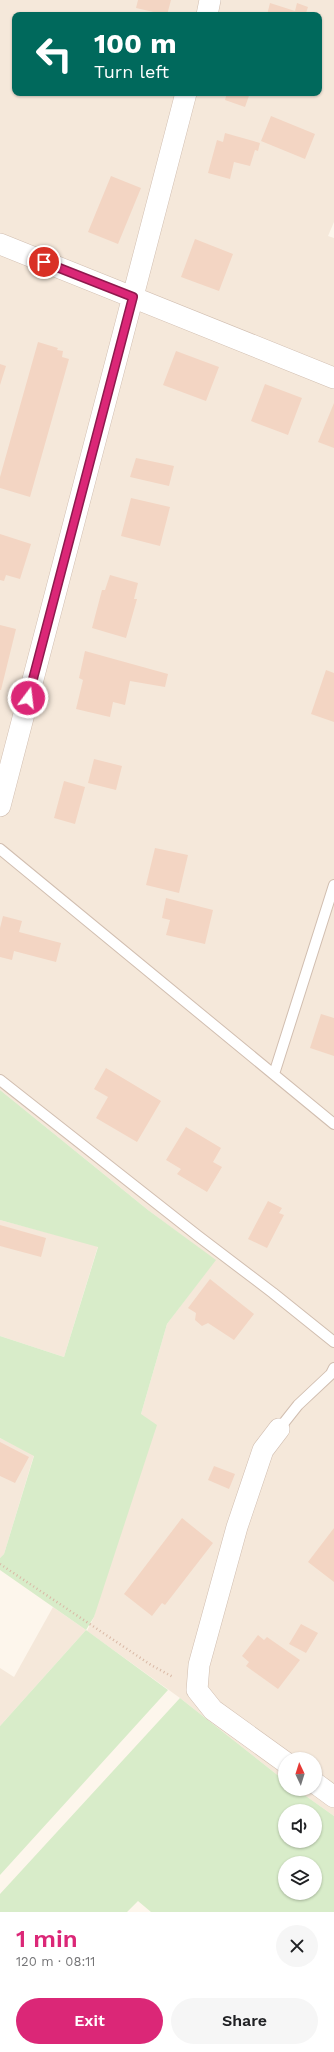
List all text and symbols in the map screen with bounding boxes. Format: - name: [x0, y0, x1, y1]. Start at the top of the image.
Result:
- text: 100 m: [94, 27, 177, 60]
- icon: left: [28, 28, 80, 80]
- text: Turn left: [94, 61, 169, 82]
- pin: [27, 245, 61, 279]
- icon: arrive: [33, 251, 55, 273]
- position arrow: [7, 677, 49, 719]
- north arrow: [278, 1752, 322, 1796]
- map controls: [278, 1752, 322, 1900]
- button: sound: [278, 1804, 322, 1848]
- button: layers: [278, 1856, 322, 1900]
- text: 1 min: [16, 1925, 78, 1953]
- button: close: [276, 1925, 318, 1967]
- text: 120 m · 08:11: [16, 1954, 95, 1969]
- button: Exit: [16, 1998, 163, 2044]
- button: Share: [171, 1998, 318, 2044]

